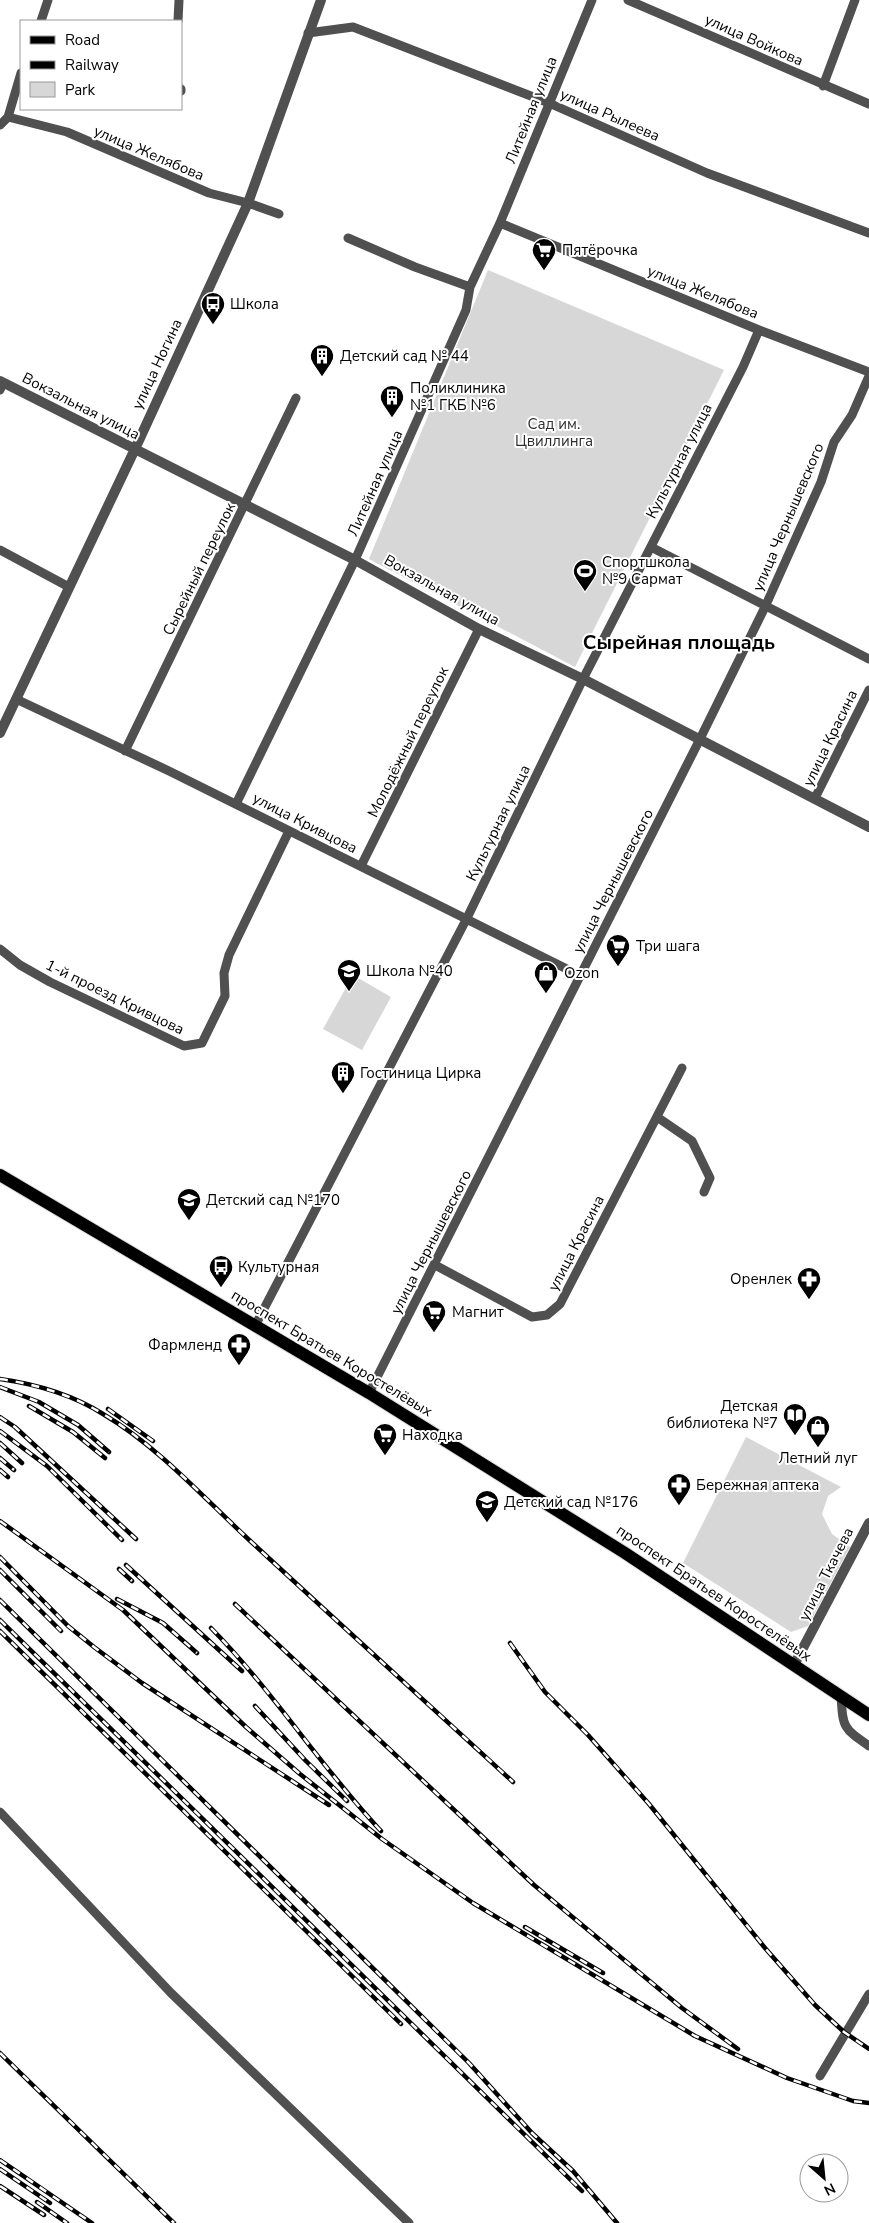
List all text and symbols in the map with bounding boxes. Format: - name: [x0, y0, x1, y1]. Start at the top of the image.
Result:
- street label: улица Войкова: [702, 9, 806, 71]
- legend: [20, 20, 182, 110]
- text: Road: [65, 30, 100, 50]
- street label: Литейная улица: [500, 53, 562, 167]
- text: Railway: [65, 55, 119, 75]
- text: Park: [65, 80, 95, 100]
- street label: улица Рылеева: [557, 84, 663, 146]
- street label: улица Желябова: [91, 121, 207, 185]
- supermarket icon: Пятёрочка: [531, 237, 557, 271]
- place label: Пятёрочка: [562, 240, 638, 260]
- street label: улица Желябова: [644, 261, 762, 323]
- bus stop icon: Школа: [200, 291, 226, 325]
- place label: Школа: [230, 294, 279, 314]
- street label: улица Ногина: [127, 315, 187, 413]
- building icon: Детский сад № 44: [309, 343, 335, 377]
- place label: Детский сад № 44: [340, 346, 469, 366]
- street label: Вокзальная улица: [19, 368, 143, 444]
- place label: Поликлиника №1 ГКБ №6: [410, 378, 506, 415]
- building icon: Поликлиника №1 ГКБ №6: [379, 384, 405, 418]
- street label: Культурная улица: [641, 400, 717, 522]
- park label: Сад им. Цвиллинга: [515, 414, 593, 451]
- street label: Литейная улица: [343, 427, 407, 539]
- street label: улица Чернышевского: [748, 440, 828, 594]
- street label: Сырейный переулок: [158, 499, 240, 639]
- street label: Вокзальная улица: [381, 550, 503, 630]
- place label: Спортшкола №9 Сармат: [602, 552, 690, 589]
- sports icon: Спортшкола №9 Сармат: [572, 558, 598, 592]
- district label: Сырейная площадь: [583, 629, 775, 656]
- street label: Молодёжный переулок: [363, 663, 453, 821]
- street label: улица Красина: [798, 686, 862, 790]
- street label: Культурная улица: [461, 762, 535, 884]
- street label: улица Кривцова: [249, 788, 361, 858]
- street label: улица Чернышевского: [568, 805, 658, 957]
- supermarket icon: Три шага: [605, 933, 631, 967]
- place label: Три шага: [636, 936, 700, 956]
- street label: 1-й проезд Кривцова: [42, 955, 188, 1039]
- school or university icon: Школа №40: [336, 958, 362, 992]
- shop icon: Ozon: [533, 960, 559, 994]
- place label: Школа №40: [366, 961, 453, 981]
- place label: Ozon: [564, 963, 599, 983]
- building icon: Гостиница Цирка: [330, 1060, 356, 1094]
- place label: Гостиница Цирка: [360, 1063, 481, 1083]
- street label: улица Чернышевского: [386, 1166, 476, 1318]
- school or university icon: Детский сад №170: [176, 1187, 202, 1221]
- place label: Детский сад №170: [206, 1190, 340, 1210]
- street label: улица Красина: [543, 1192, 609, 1294]
- bus stop icon: Культурная: [208, 1254, 234, 1288]
- place label: Культурная: [238, 1257, 319, 1277]
- pharmacy icon: Оренлек: [796, 1266, 822, 1300]
- place label: Оренлек: [730, 1269, 792, 1289]
- street label: проспект Братьев Коростелёвых: [228, 1285, 436, 1421]
- supermarket icon: Магнит: [421, 1299, 447, 1333]
- place label: Магнит: [452, 1302, 504, 1322]
- pharmacy icon: Фармленд: [226, 1332, 252, 1366]
- place label: Фармленд: [148, 1335, 222, 1355]
- place label: Детская библиотека №7: [667, 1396, 778, 1433]
- library icon: Детская библиотека №7: [782, 1402, 808, 1436]
- shop icon: Летний луг: [805, 1414, 831, 1448]
- supermarket icon: Находка: [372, 1422, 398, 1456]
- place label: Находка: [402, 1425, 463, 1445]
- place label: Летний луг: [778, 1448, 858, 1468]
- pharmacy icon: Бережная аптека: [666, 1472, 692, 1506]
- place label: Бережная аптека: [696, 1475, 819, 1495]
- school or university icon: Детский сад №176: [474, 1489, 500, 1523]
- place label: Детский сад №176: [504, 1492, 638, 1512]
- street label: проспект Братьев Коростелёвых: [612, 1520, 816, 1666]
- street label: улица Ткачева: [794, 1524, 858, 1624]
- north arrow: [799, 2153, 849, 2203]
- text: N: [821, 2178, 839, 2200]

